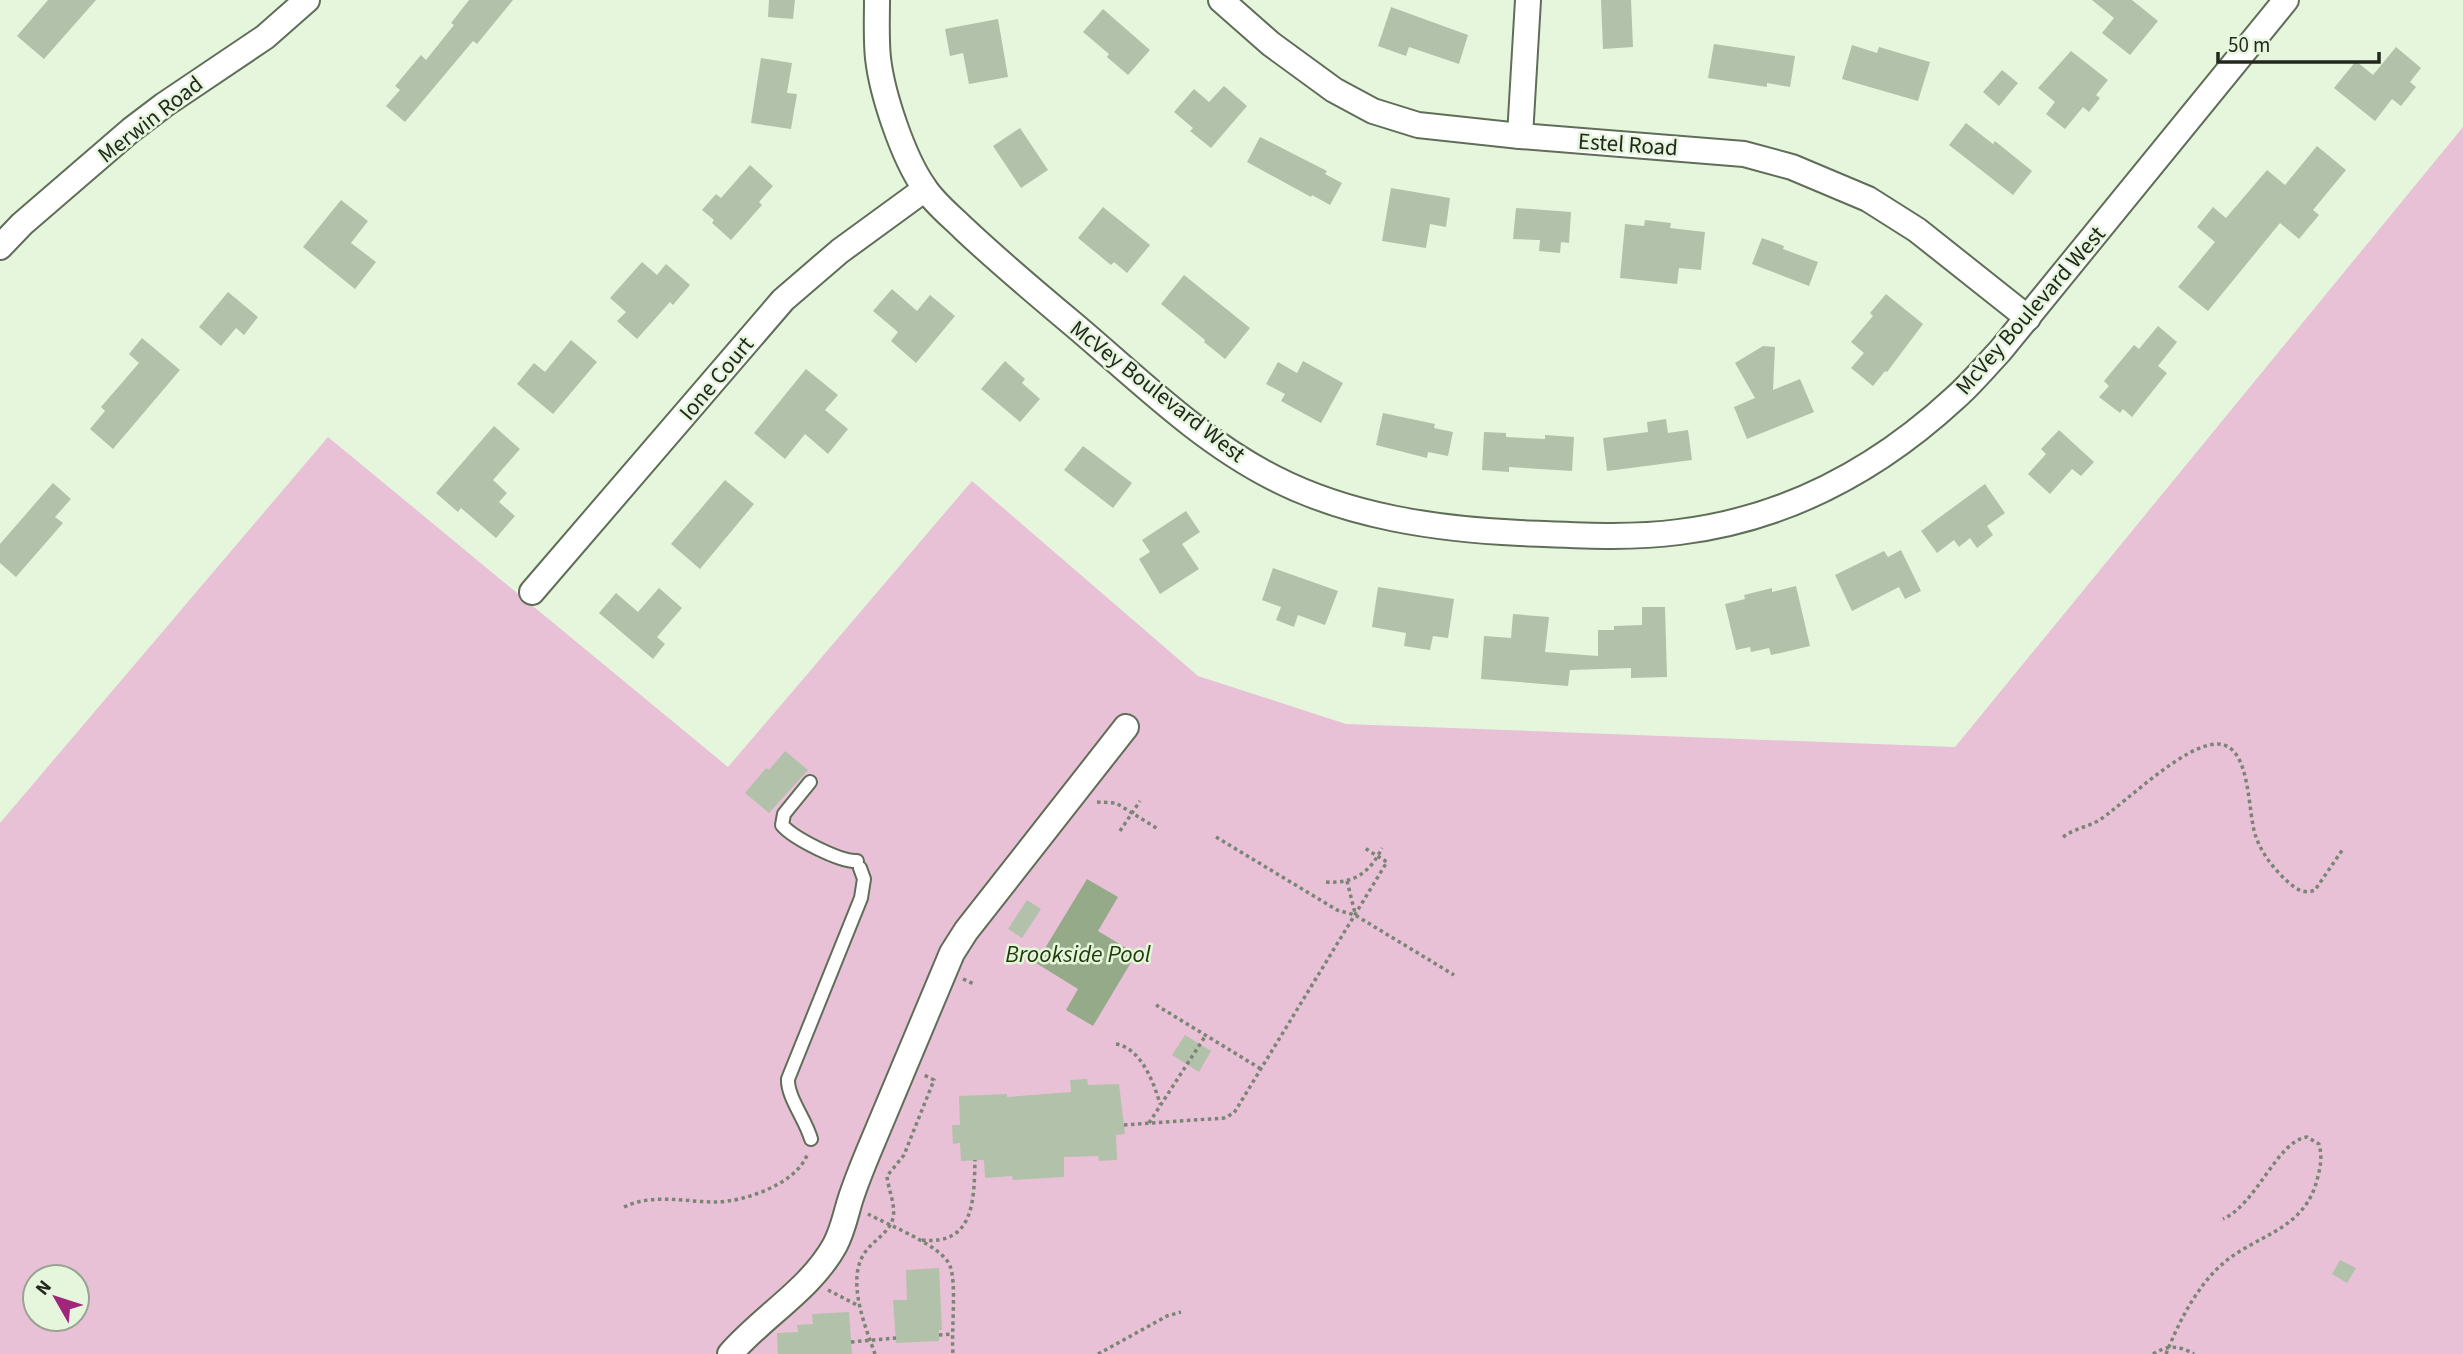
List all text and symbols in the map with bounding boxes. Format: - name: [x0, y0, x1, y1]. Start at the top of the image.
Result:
- scale bar: [2218, 21, 2379, 65]
- text: 50 m: [2228, 30, 2270, 60]
- street label: Merwin Road: [91, 68, 210, 171]
- street label: Estel Road: [1577, 125, 1679, 164]
- street label: McVey Boulevard West: [1948, 218, 2113, 402]
- street label: McVey Boulevard West: [1063, 312, 1253, 471]
- street label: Ione Court: [671, 329, 762, 428]
- water label: Brookside Pool: [1005, 937, 1151, 972]
- north arrow: [21, 1263, 91, 1333]
- text: N: [29, 1275, 58, 1302]

